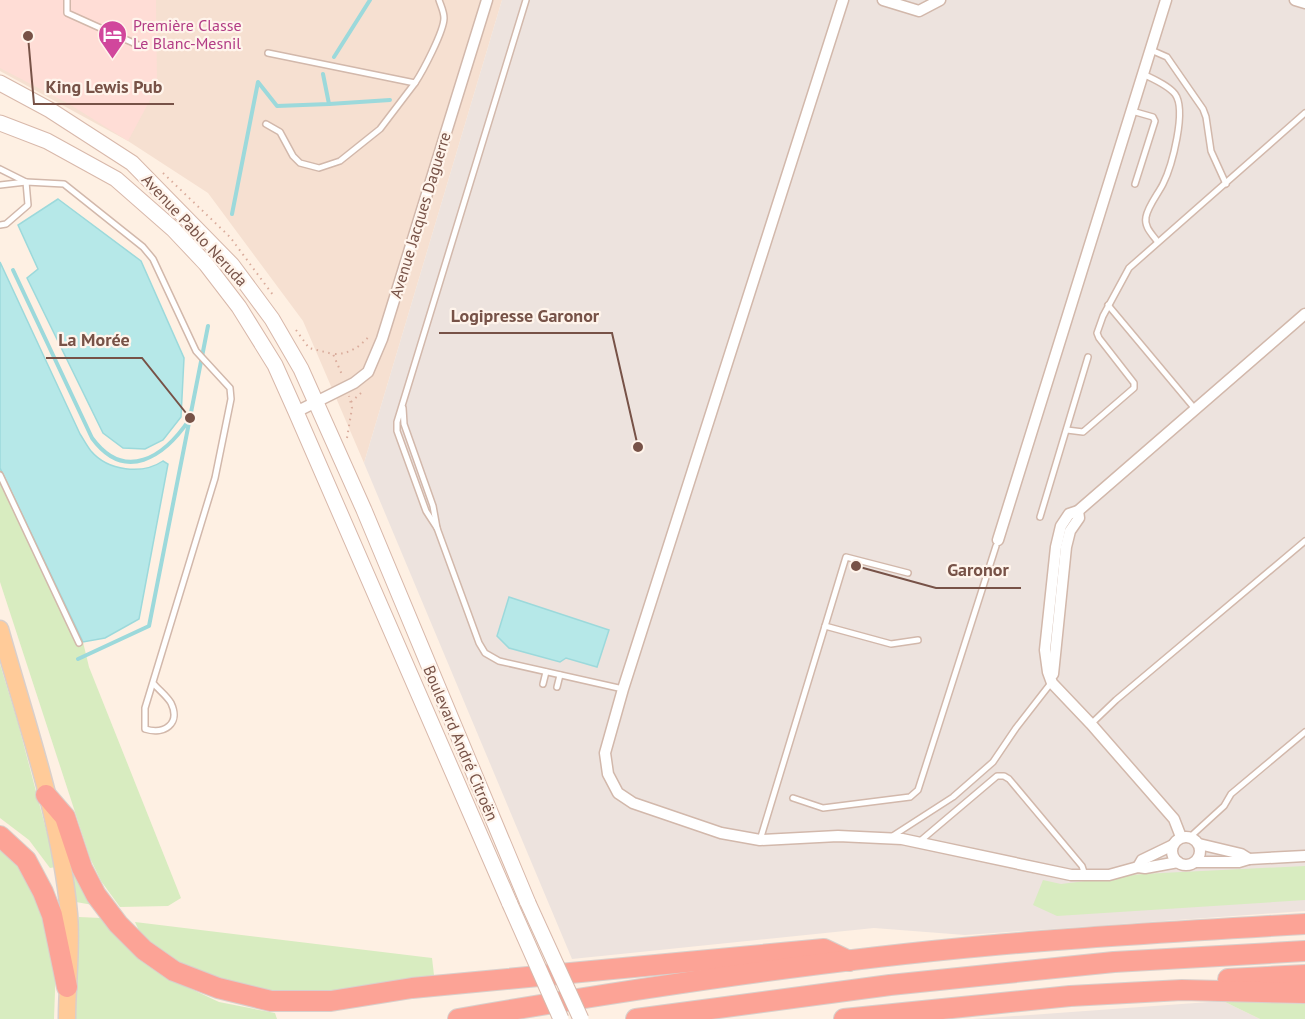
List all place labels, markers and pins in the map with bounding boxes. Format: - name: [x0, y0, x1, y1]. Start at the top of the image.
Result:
- place label: Première Classe Le Blanc-Mesnil: [133, 15, 242, 53]
- hotel icon: Première Classe Le Blanc-Mesnil: [96, 18, 128, 60]
- callout: King Lewis Pub: [34, 68, 174, 104]
- callout: Logipresse Garonor: [439, 297, 612, 333]
- callout: La Morée: [46, 322, 142, 358]
- callout: Garonor: [936, 552, 1021, 588]

